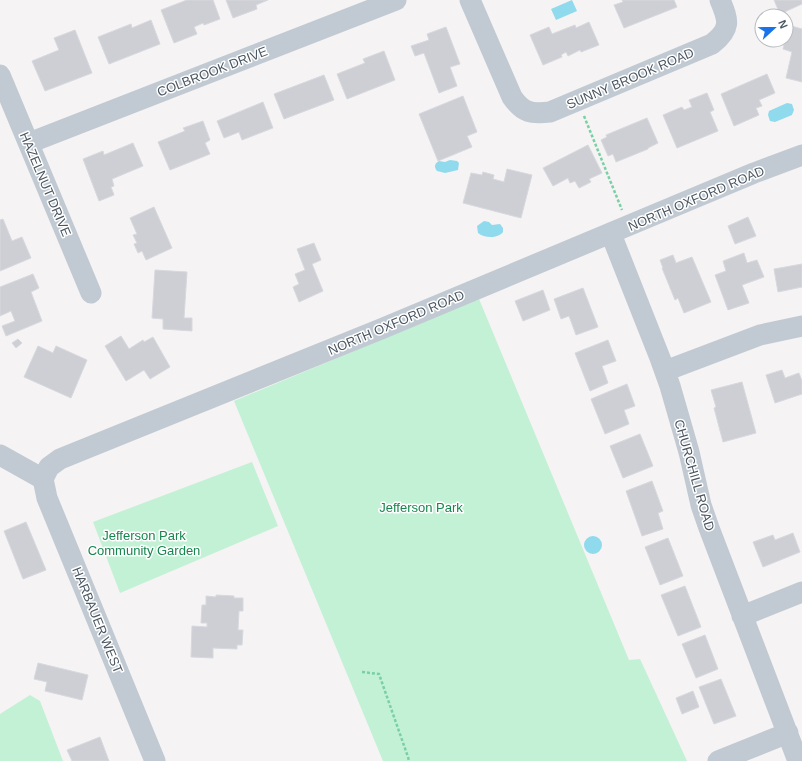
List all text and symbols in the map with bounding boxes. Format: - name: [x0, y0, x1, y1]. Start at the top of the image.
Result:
- north arrow: [754, 8, 794, 48]
- text: N: [776, 18, 790, 30]
- street label: COLBROOK DRIVE: [155, 43, 270, 99]
- street label: SUNNY BROOK ROAD: [564, 45, 696, 112]
- street label: HAZELNUT DRIVE: [17, 130, 74, 239]
- street label: NORTH OXFORD ROAD: [626, 163, 767, 234]
- street label: NORTH OXFORD ROAD: [326, 287, 467, 358]
- street label: CHURCHILL ROAD: [671, 418, 718, 533]
- park label: Jefferson Park: [379, 500, 463, 515]
- park label: Jefferson Park Community Garden: [88, 528, 200, 558]
- street label: HARBAUER WEST: [69, 565, 126, 676]

